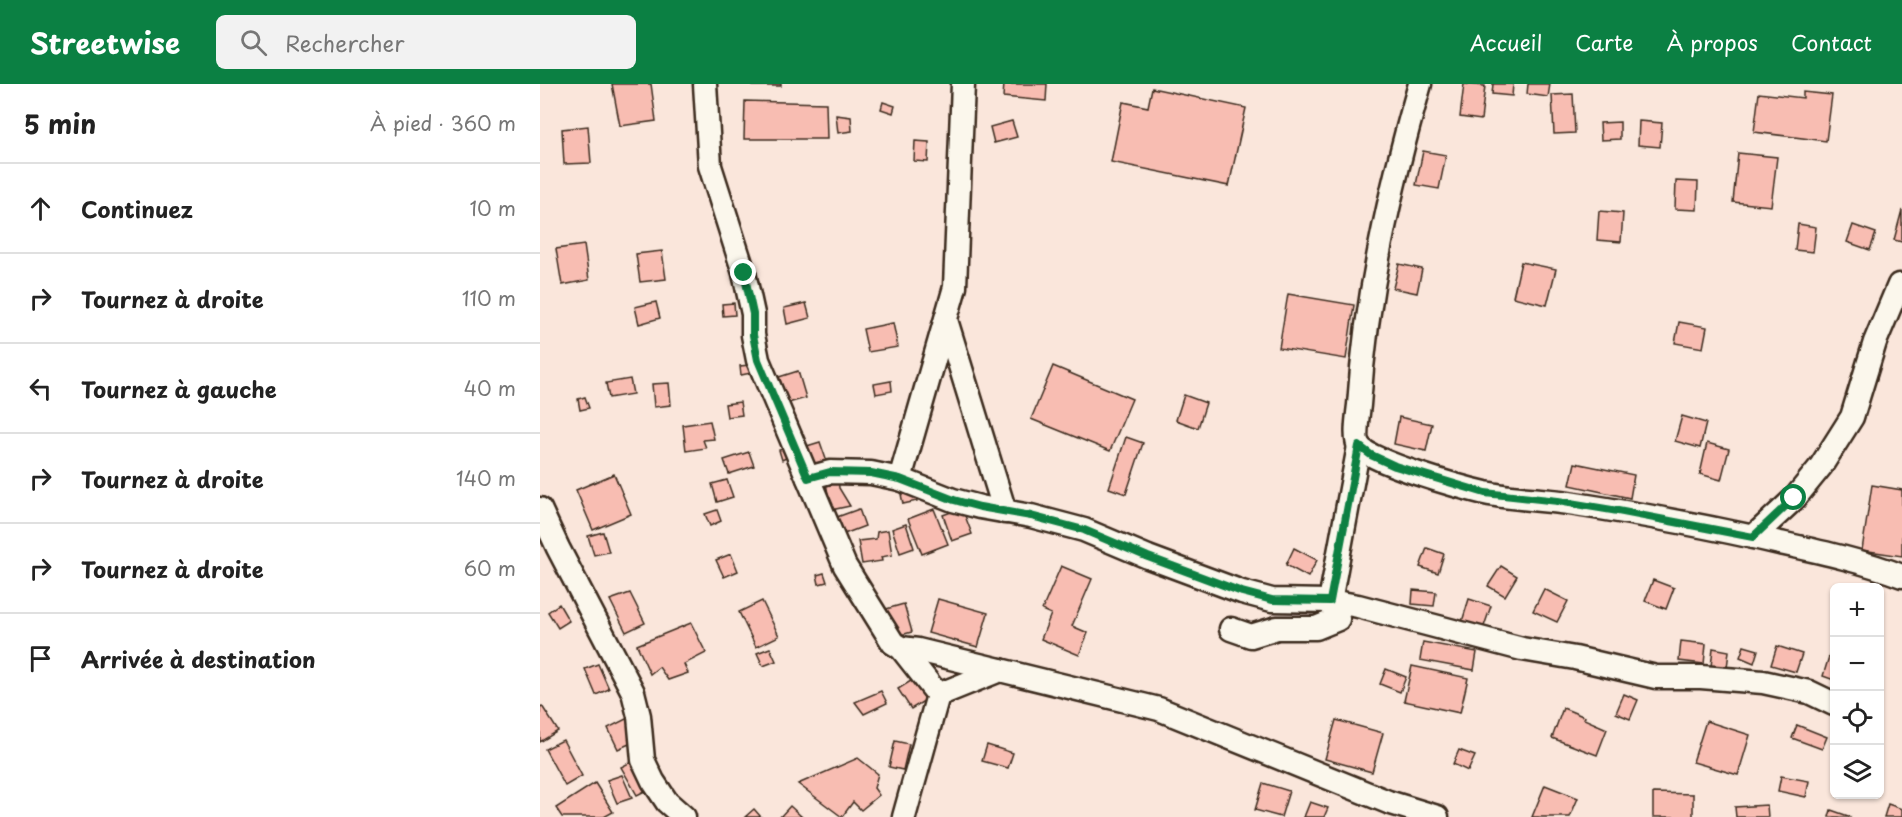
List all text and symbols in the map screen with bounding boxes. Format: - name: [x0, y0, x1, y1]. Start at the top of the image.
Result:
- search box: [216, 15, 636, 69]
- text: Streetwise: [30, 21, 180, 64]
- icon: search: [237, 26, 270, 59]
- text: Rechercher: [285, 26, 404, 59]
- text: Accueil: [1470, 26, 1542, 58]
- text: Carte: [1575, 26, 1633, 58]
- text: À propos: [1666, 26, 1758, 58]
- text: Contact: [1791, 26, 1872, 58]
- text: 5 min: [24, 104, 96, 143]
- text: À pied · 360 m: [370, 108, 516, 138]
- icon: ahead: [24, 192, 57, 225]
- text: Continuez: [81, 192, 193, 225]
- text: 10 m: [469, 193, 516, 223]
- route end: [730, 259, 756, 285]
- icon: right: [24, 282, 57, 315]
- text: Tournez à droite: [81, 282, 264, 315]
- text: 110 m: [462, 283, 516, 313]
- icon: left: [24, 372, 57, 405]
- text: Tournez à gauche: [81, 372, 277, 405]
- text: 40 m: [464, 373, 516, 403]
- icon: right: [24, 462, 57, 495]
- text: Tournez à droite: [81, 462, 264, 495]
- text: 140 m: [456, 463, 516, 493]
- route start: [1780, 484, 1806, 510]
- icon: right: [24, 552, 57, 585]
- text: Tournez à droite: [81, 552, 264, 585]
- text: 60 m: [464, 553, 516, 583]
- map controls: [1830, 583, 1884, 799]
- button: +: [1830, 583, 1884, 637]
- button: −: [1830, 637, 1884, 691]
- icon: arrive: [24, 642, 57, 675]
- text: Arrivée à destination: [81, 642, 315, 675]
- button: locate: [1830, 691, 1884, 745]
- button: layers: [1830, 745, 1884, 799]

